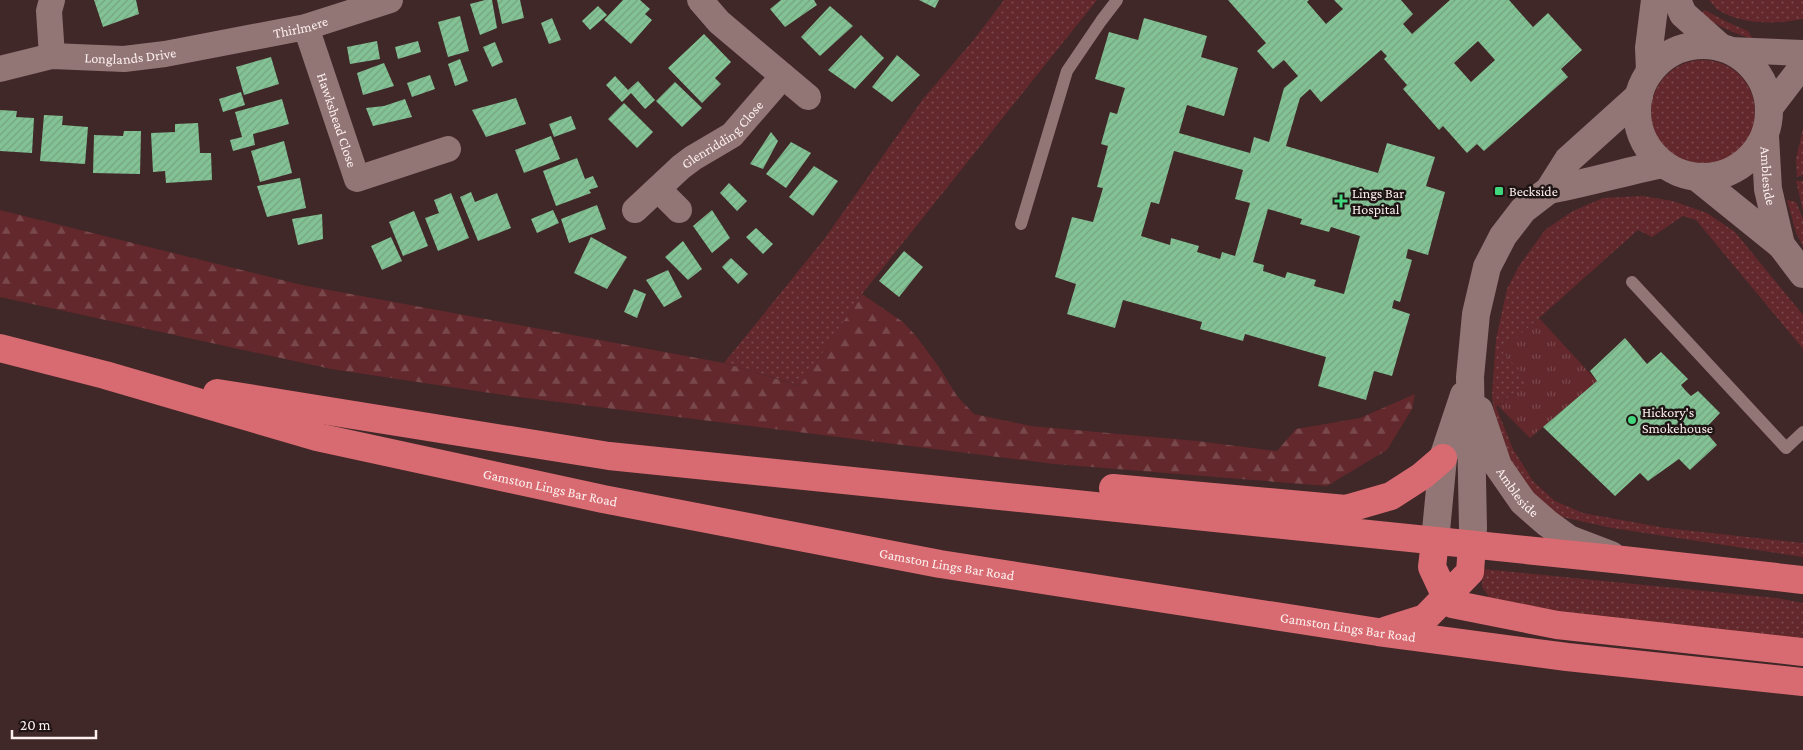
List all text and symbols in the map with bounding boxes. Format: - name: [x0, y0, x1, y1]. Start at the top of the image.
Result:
- street label: Thirlmere: [272, 13, 330, 41]
- street label: Longlands Drive: [84, 44, 177, 67]
- street label: Hawkshead Close: [314, 71, 360, 169]
- street label: Glenridding Close: [678, 97, 766, 172]
- street label: Ambleside: [1758, 146, 1780, 207]
- place label: Beckside: [1509, 183, 1558, 199]
- place label: Lings Bar Hospital: [1352, 185, 1404, 217]
- marker: Beckside: [1493, 185, 1505, 197]
- marker: Lings Bar Hospital: [1334, 194, 1348, 208]
- place label: Hickory's Smokehouse: [1642, 404, 1713, 436]
- marker: Hickory's Smokehouse: [1626, 414, 1638, 426]
- street label: Ambleside: [1493, 464, 1542, 520]
- street label: Gamston Lings Bar Road: [482, 465, 619, 510]
- street label: Gamston Lings Bar Road: [878, 544, 1016, 584]
- street label: Gamston Lings Bar Road: [1279, 609, 1417, 645]
- scale bar: [12, 708, 96, 740]
- text: 20 m: [20, 717, 51, 733]

